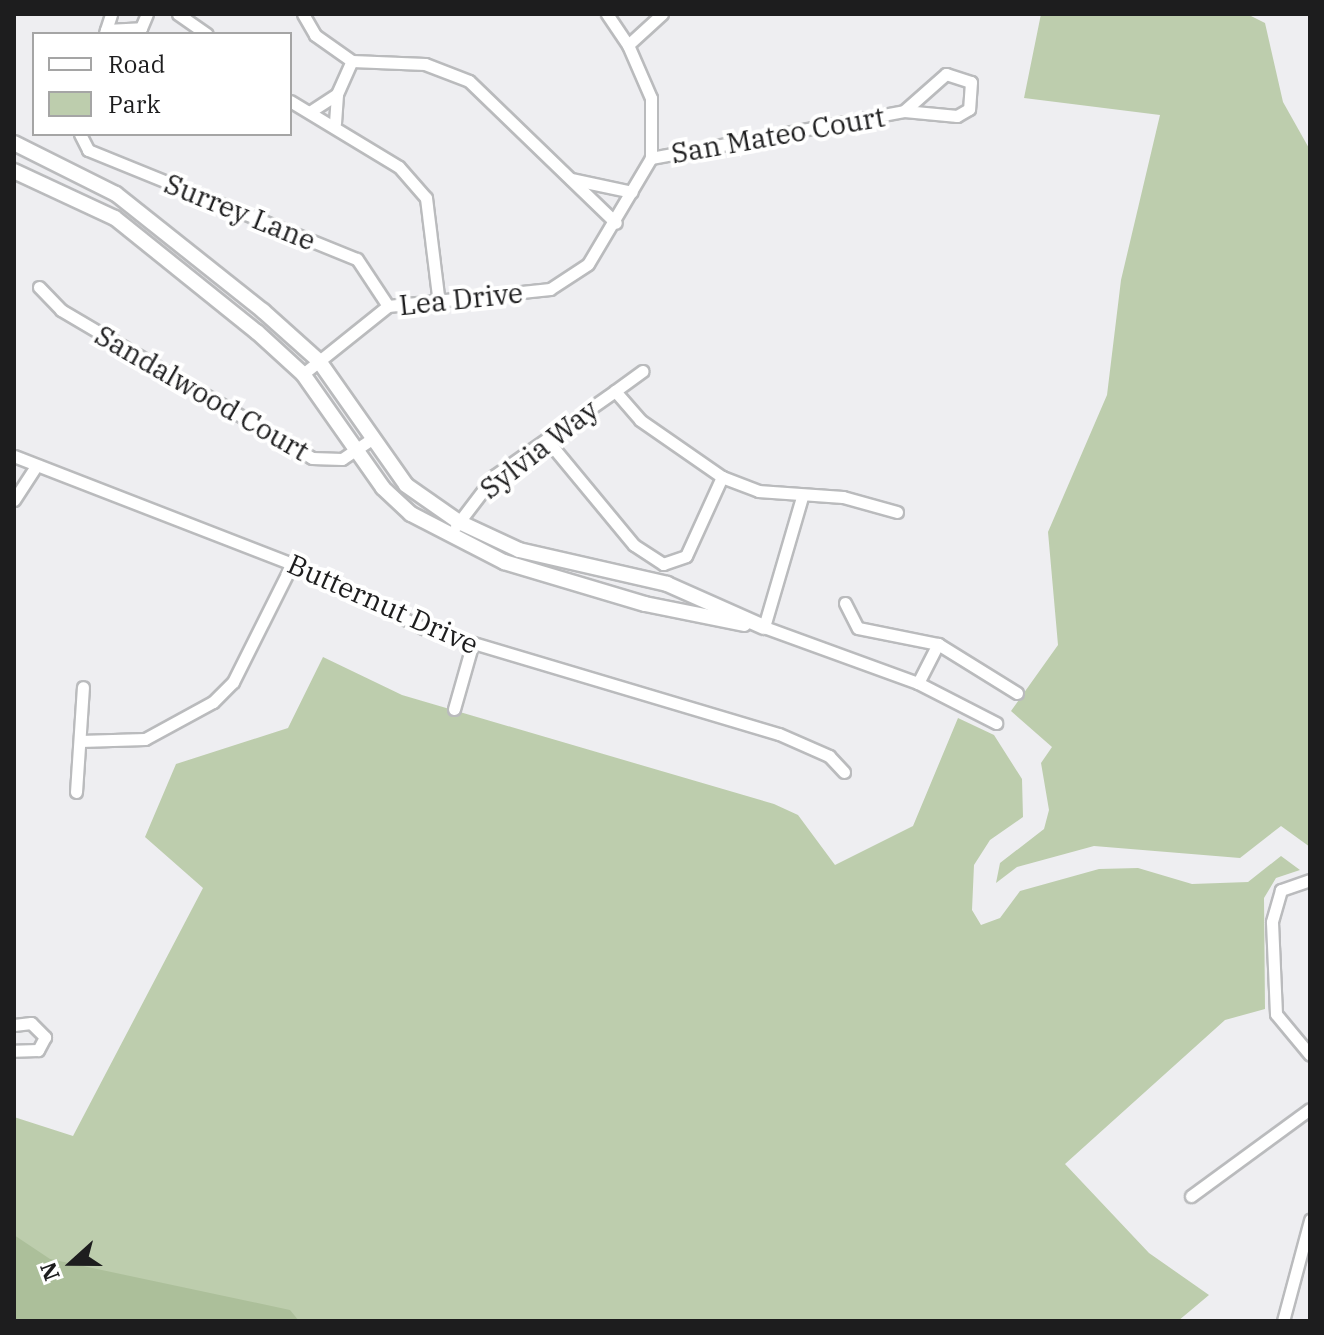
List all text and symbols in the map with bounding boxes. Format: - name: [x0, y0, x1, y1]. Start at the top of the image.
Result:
- legend: [32, 32, 292, 136]
- text: Road: [108, 48, 165, 80]
- text: Park: [108, 88, 160, 120]
- street label: San Mateo Court: [669, 100, 887, 170]
- street label: Surrey Lane: [160, 167, 320, 257]
- street label: Lea Drive: [397, 276, 525, 322]
- street label: Sandalwood Court: [89, 318, 315, 468]
- street label: Sylvia Way: [473, 392, 605, 506]
- street label: Butternut Drive: [283, 547, 483, 661]
- north arrow: [32, 1223, 112, 1303]
- text: N: [32, 1258, 66, 1285]

